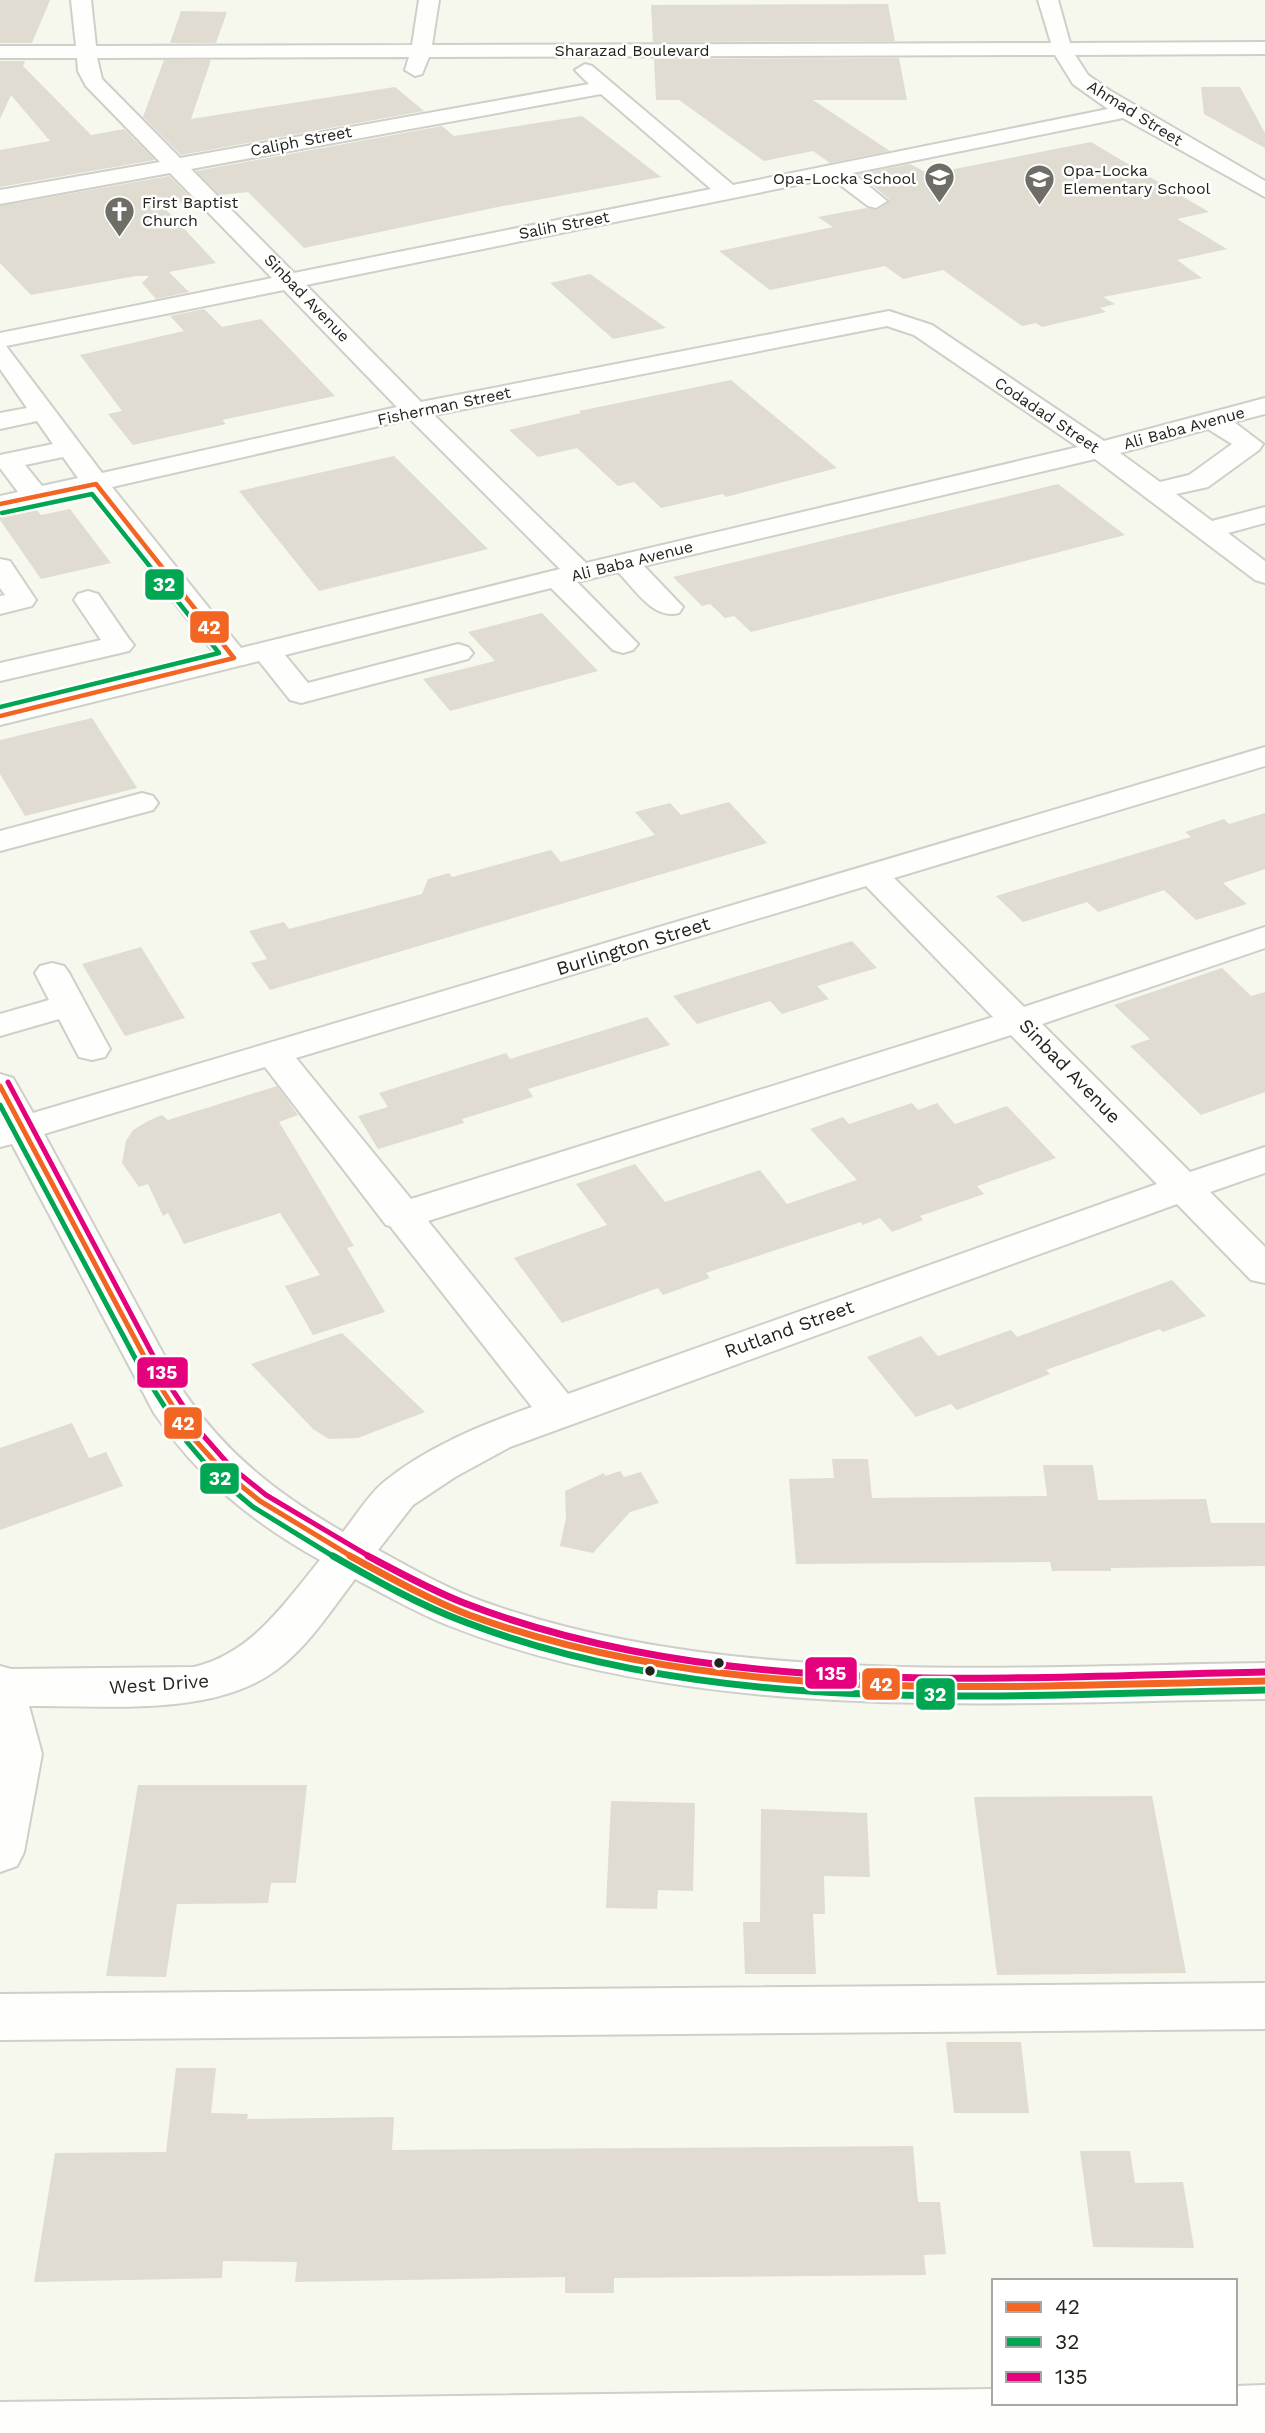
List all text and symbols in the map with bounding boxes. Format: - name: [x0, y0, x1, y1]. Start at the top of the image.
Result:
- street label: Sharazad Boulevard: [555, 41, 709, 60]
- street label: Ahmad Street: [1084, 76, 1186, 150]
- street label: Caliph Street: [249, 122, 354, 160]
- school or university icon: Opa-Locka School: [922, 161, 956, 205]
- place label: Opa-Locka Elementary School: [1063, 161, 1211, 198]
- school or university icon: Opa-Locka Elementary School: [1023, 162, 1057, 206]
- place label: Opa-Locka School: [773, 169, 916, 188]
- place label: First Baptist Church: [142, 193, 239, 230]
- church icon: First Baptist Church: [102, 194, 136, 238]
- street label: Salih Street: [517, 207, 611, 243]
- street label: Sinbad Avenue: [260, 250, 354, 346]
- street label: Codadad Street: [991, 373, 1103, 457]
- street label: Fisherman Street: [376, 383, 513, 429]
- street label: Ali Baba Avenue: [1121, 403, 1247, 453]
- street label: Ali Baba Avenue: [569, 537, 695, 585]
- line badge: 32: [144, 568, 185, 601]
- text: 32: [153, 573, 175, 596]
- line badge: 42: [189, 610, 230, 644]
- text: 42: [197, 616, 221, 639]
- street label: Burlington Street: [553, 912, 713, 980]
- street label: Sinbad Avenue: [1014, 1014, 1126, 1128]
- street label: Rutland Street: [721, 1295, 857, 1363]
- line badge: 135: [136, 1356, 189, 1389]
- text: 135: [147, 1361, 177, 1384]
- line badge: 42: [163, 1406, 203, 1440]
- text: 42: [171, 1412, 195, 1435]
- line badge: 32: [199, 1462, 240, 1495]
- text: 32: [209, 1467, 231, 1490]
- unlabelled marker: [712, 1656, 726, 1670]
- line badge: 135: [804, 1656, 858, 1690]
- text: 135: [816, 1662, 846, 1685]
- unlabelled marker: [643, 1664, 657, 1678]
- line badge: 42: [861, 1667, 901, 1701]
- street label: West Drive: [108, 1669, 210, 1699]
- text: 42: [869, 1673, 893, 1696]
- line badge: 32: [915, 1677, 956, 1711]
- text: 32: [924, 1683, 946, 1706]
- legend: [992, 2279, 1237, 2405]
- text: 42: [1055, 2294, 1080, 2319]
- text: 32: [1055, 2329, 1080, 2354]
- text: 135: [1055, 2364, 1088, 2389]

